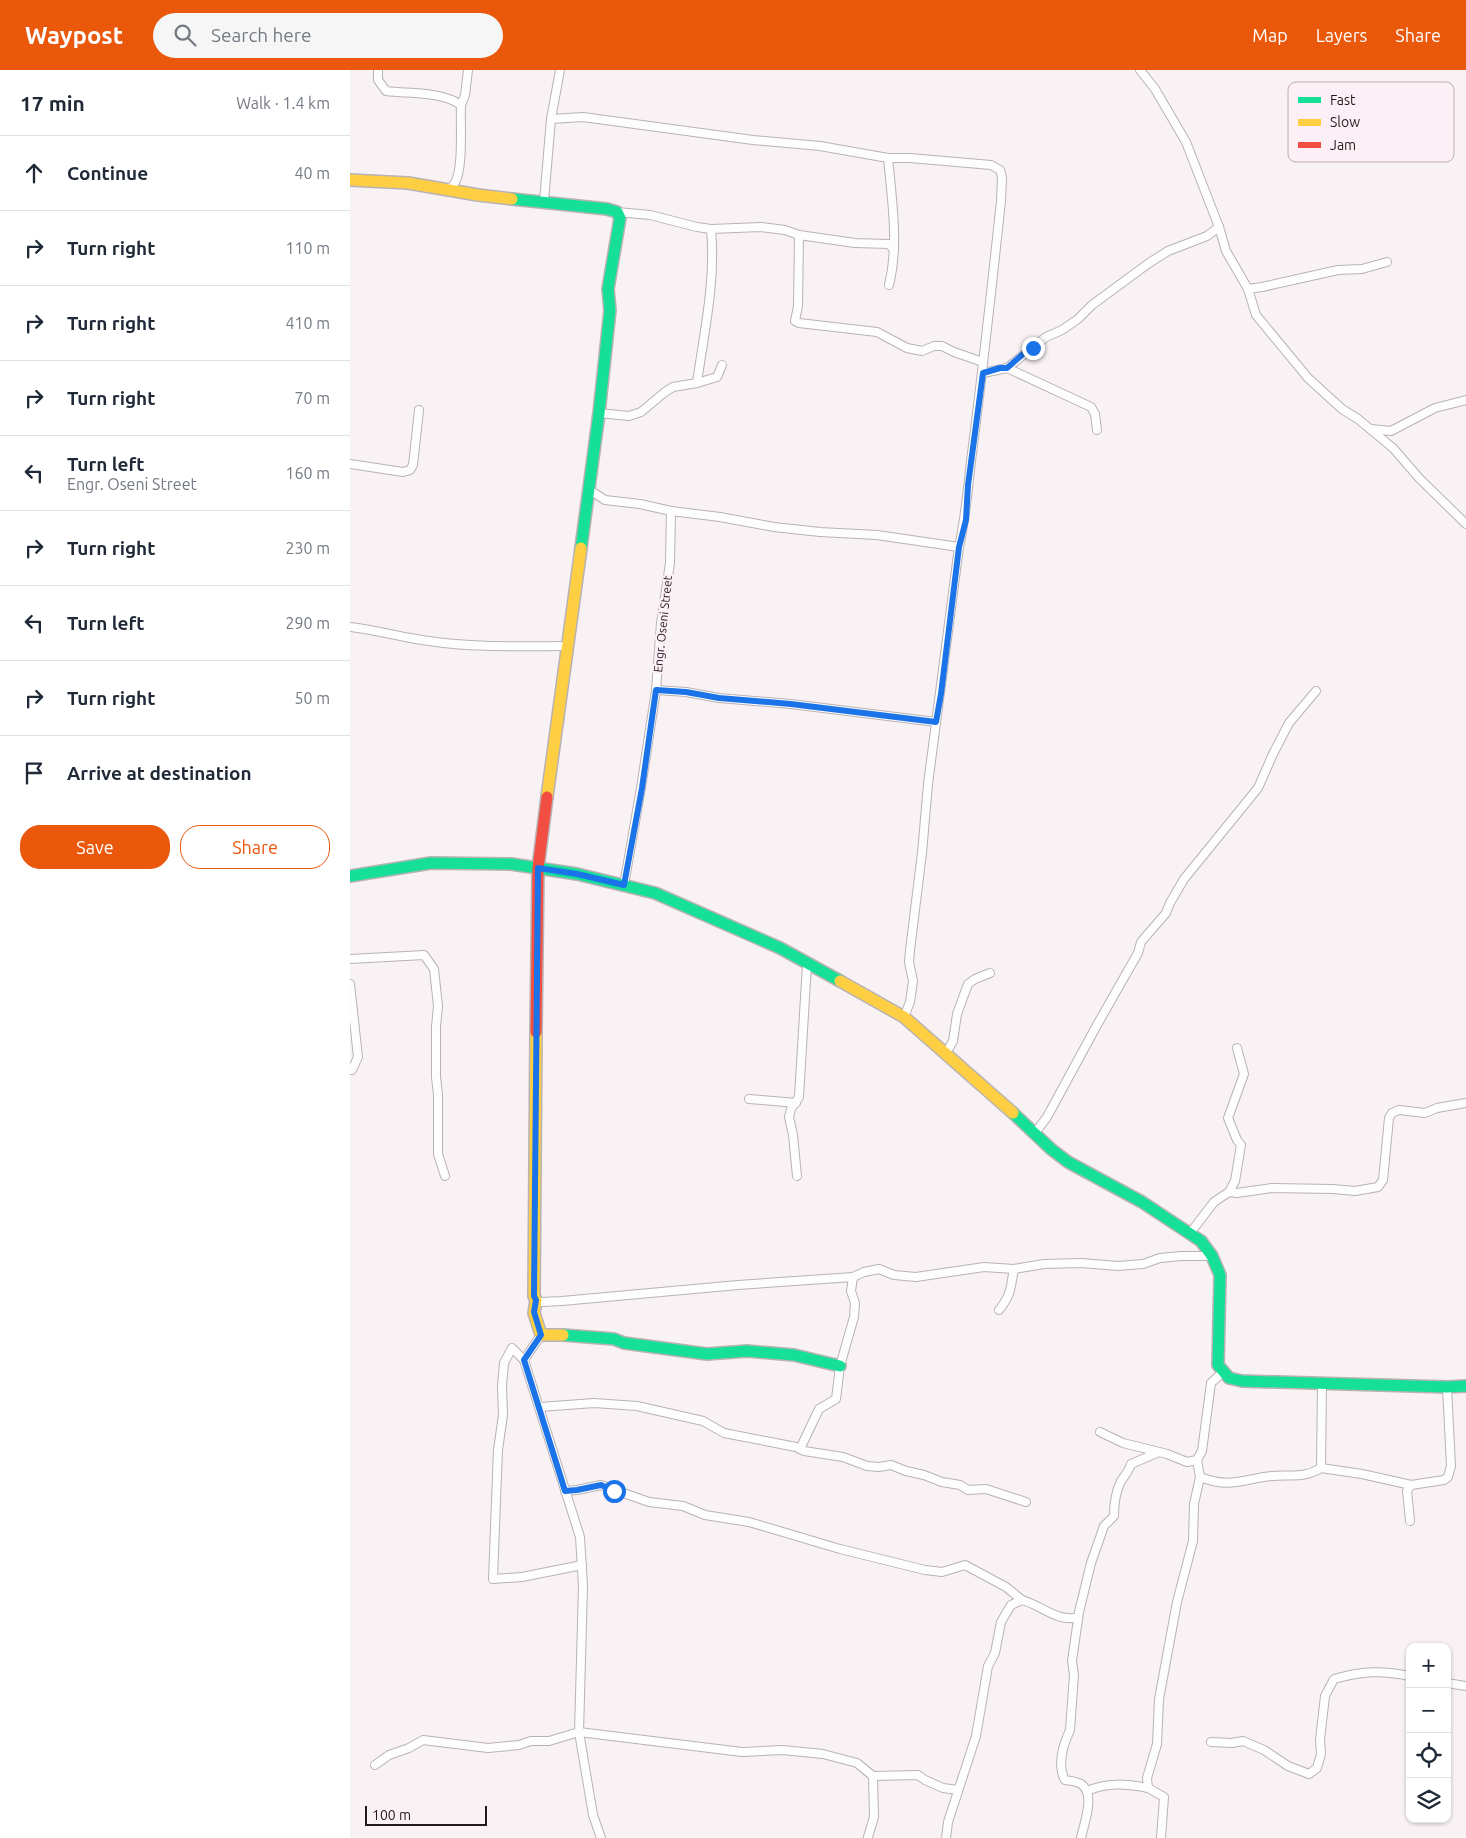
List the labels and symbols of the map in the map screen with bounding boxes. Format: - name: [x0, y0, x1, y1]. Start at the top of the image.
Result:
- legend: [1288, 82, 1454, 162]
- text: Fast: [1330, 92, 1356, 108]
- text: Slow: [1330, 114, 1360, 130]
- text: Jam: [1330, 137, 1356, 153]
- route end: [1022, 337, 1045, 360]
- street label: Engr. Oseni Street: [651, 575, 674, 673]
- route start: [603, 1480, 626, 1503]
- scale bar: [365, 1803, 488, 1826]

